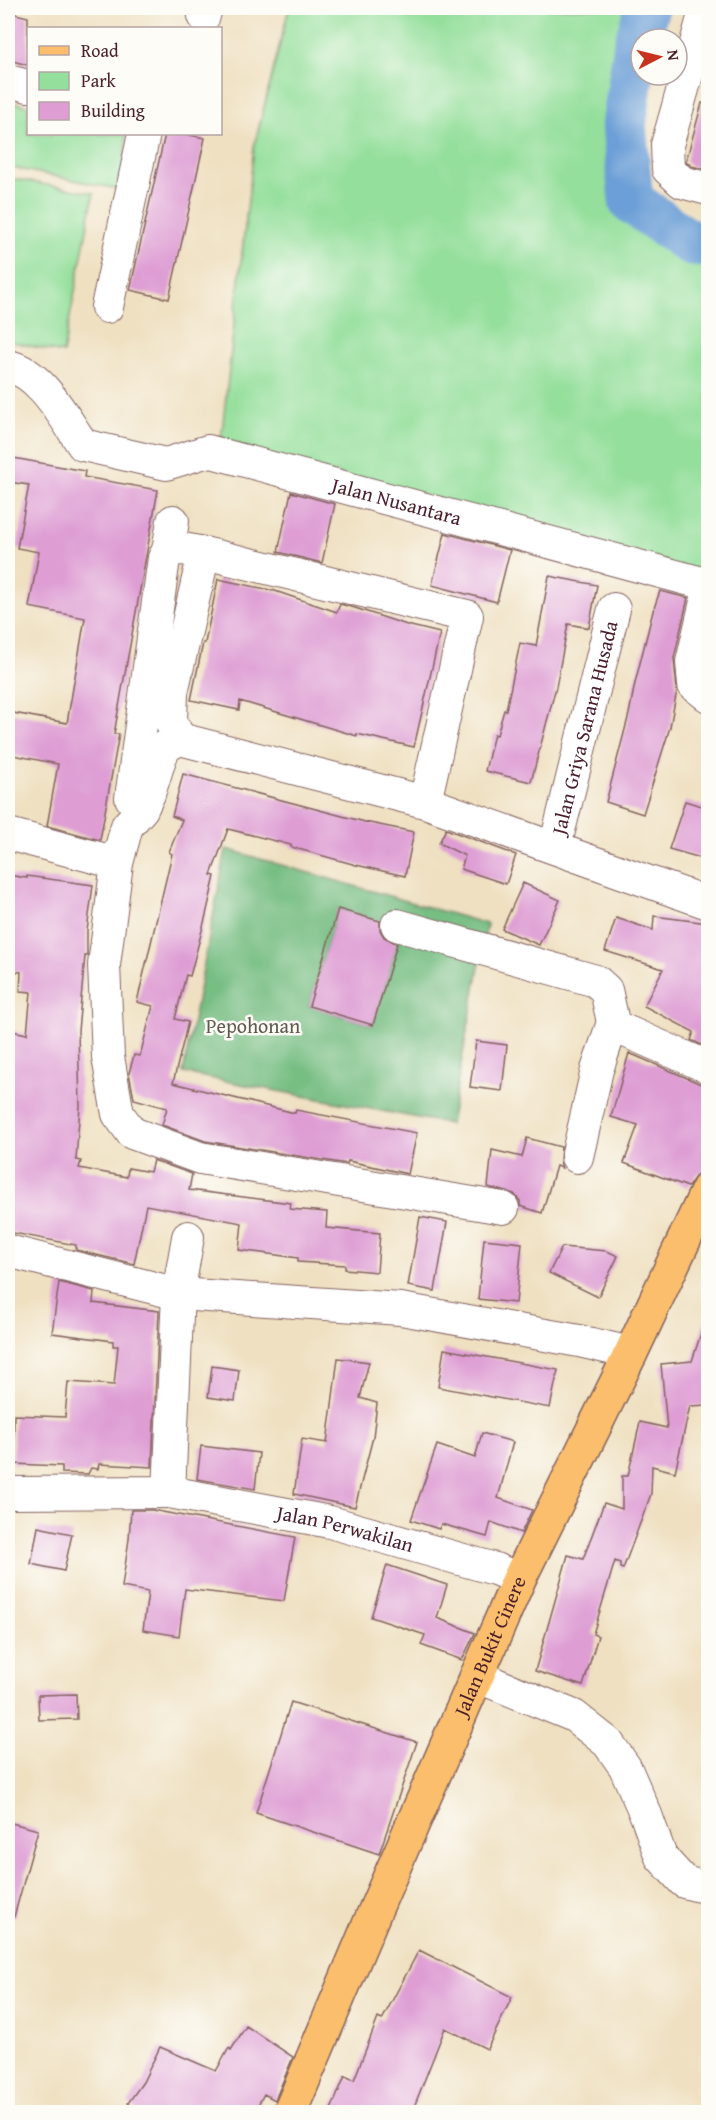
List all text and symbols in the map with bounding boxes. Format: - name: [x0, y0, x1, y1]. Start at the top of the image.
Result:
- legend: [27, 27, 222, 135]
- north arrow: [629, 27, 689, 87]
- text: Road: [81, 37, 119, 64]
- text: N: [661, 48, 686, 62]
- text: Park: [81, 67, 117, 94]
- text: Building: [81, 97, 145, 124]
- street label: Jalan Nusantara: [326, 469, 465, 532]
- street label: Jalan Griya Sarana Husada: [543, 617, 625, 840]
- park label: Pepohonan: [206, 1011, 300, 1040]
- street label: Jalan Perwakilan: [271, 1497, 417, 1559]
- street label: Jalan Bukit Cinere: [445, 1571, 533, 1723]

